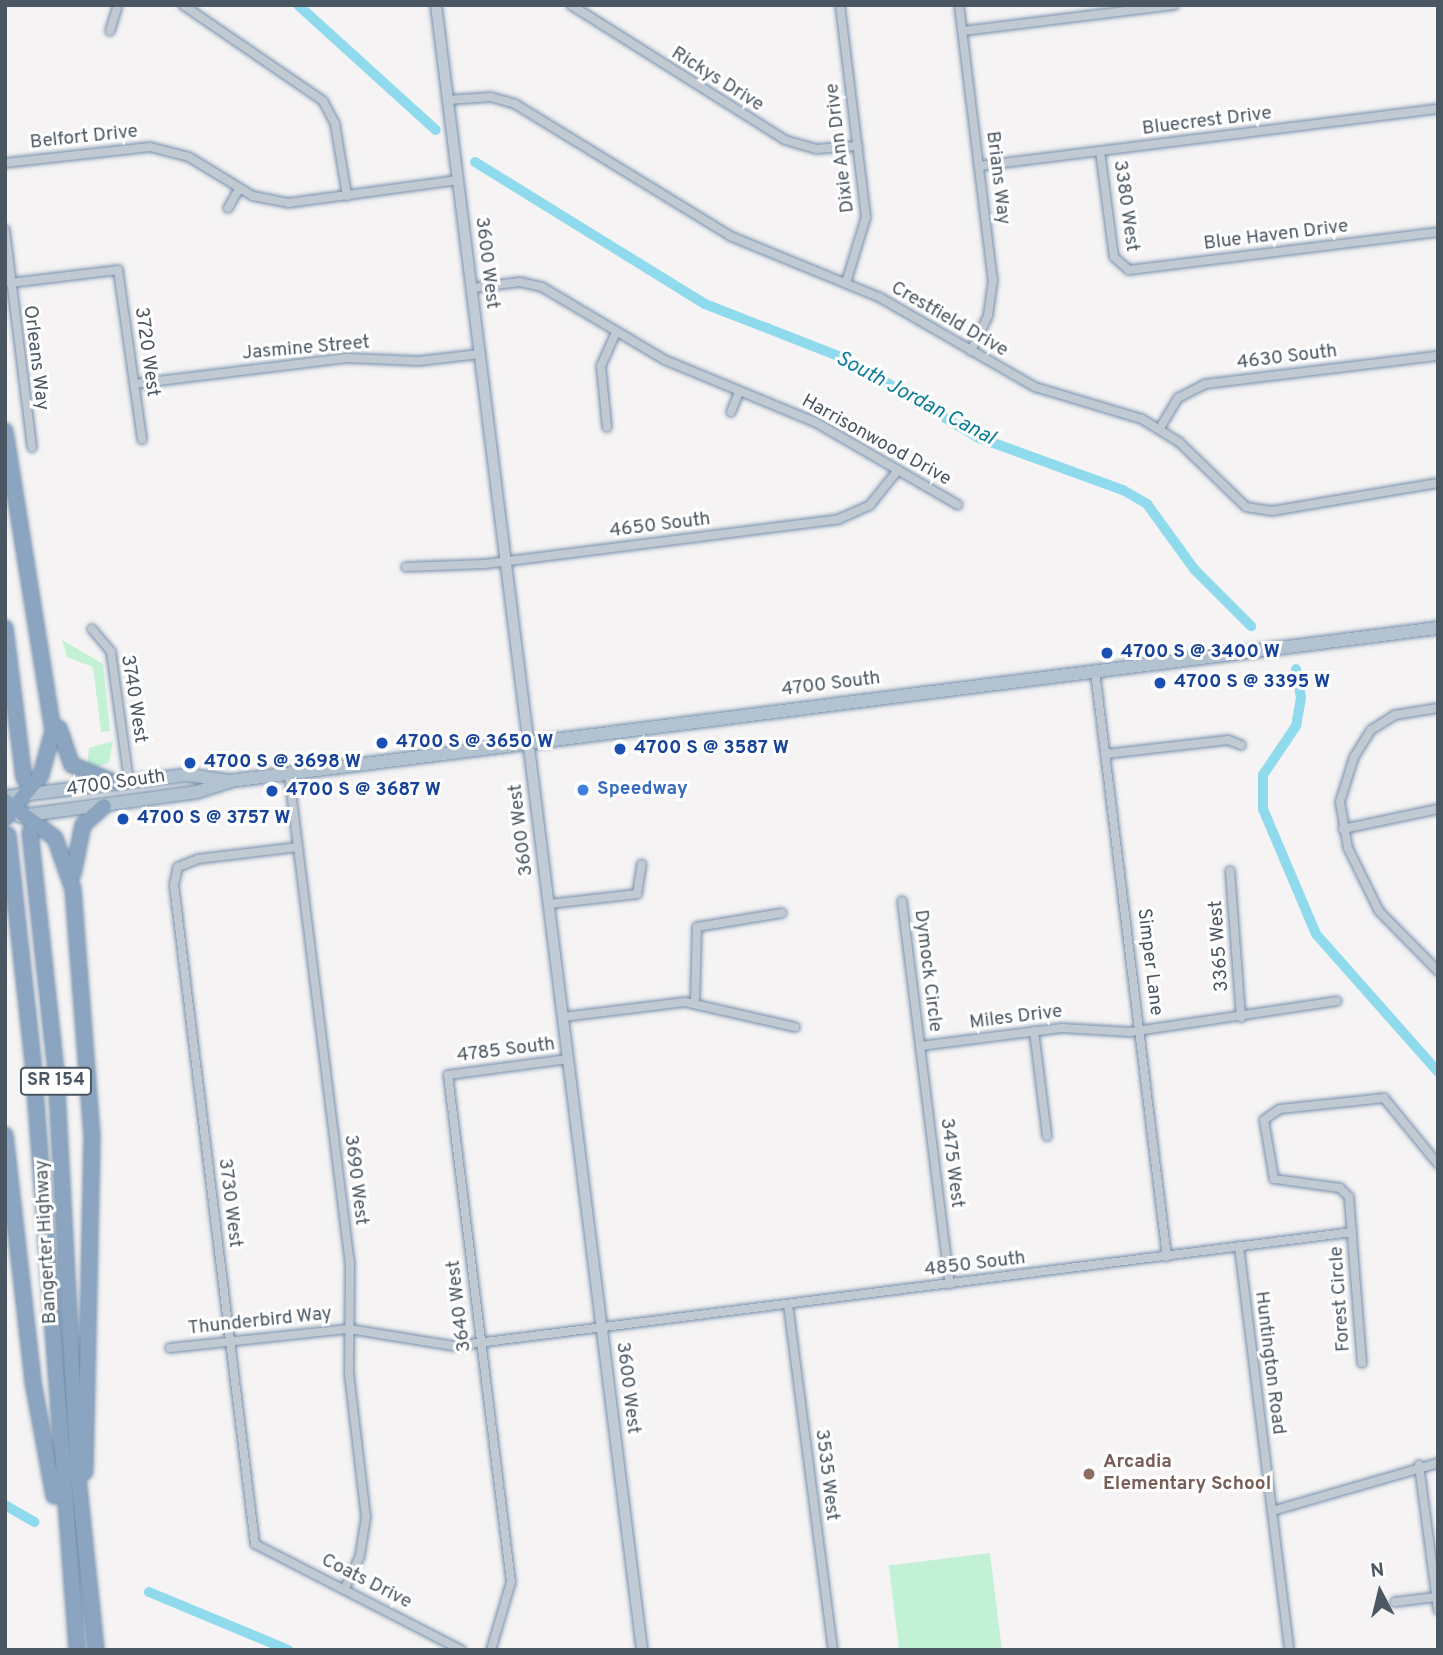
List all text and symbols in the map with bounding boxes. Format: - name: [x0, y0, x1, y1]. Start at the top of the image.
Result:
- street label: Rickys Drive: [667, 43, 767, 117]
- street label: Dixie Ann Drive: [822, 82, 860, 214]
- street label: Bluecrest Drive: [1141, 103, 1273, 141]
- street label: Belfort Drive: [29, 121, 139, 155]
- street label: Brians Way: [980, 130, 1014, 226]
- street label: 3380 West: [1107, 159, 1143, 253]
- street label: 3600 West: [469, 215, 503, 311]
- street label: Blue Haven Drive: [1202, 216, 1350, 256]
- street label: Crestfield Drive: [886, 277, 1012, 363]
- street label: Orleans Way: [17, 304, 53, 412]
- street label: 3720 West: [128, 306, 164, 398]
- street label: Jasmine Street: [241, 332, 371, 366]
- street label: 4630 South: [1236, 341, 1338, 375]
- water label: South Jordan Canal: [831, 346, 999, 452]
- street label: Harrisonwood Drive: [797, 390, 955, 492]
- street label: 4650 South: [608, 509, 712, 543]
- place label: 4700 S @ 3400 W: [1121, 642, 1280, 664]
- marker: 4700 S @ 3400 W: [1099, 645, 1115, 661]
- street label: 3740 West: [115, 653, 151, 745]
- street label: 4700 South: [780, 668, 882, 702]
- place label: 4700 S @ 3395 W: [1174, 672, 1330, 694]
- marker: 4700 S @ 3395 W: [1152, 675, 1168, 691]
- place label: 4700 S @ 3650 W: [396, 732, 553, 754]
- marker: 4700 S @ 3650 W: [374, 735, 390, 751]
- place label: 4700 S @ 3587 W: [634, 738, 789, 760]
- marker: 4700 S @ 3587 W: [612, 741, 628, 757]
- place label: 4700 S @ 3698 W: [204, 752, 361, 774]
- marker: 4700 S @ 3698 W: [182, 755, 198, 771]
- street label: 4700 South: [65, 766, 167, 802]
- place label: Speedway: [597, 779, 688, 801]
- place label: 4700 S @ 3687 W: [286, 780, 441, 802]
- street label: 3600 West: [505, 782, 539, 878]
- marker: Speedway: [575, 782, 591, 798]
- marker: 4700 S @ 3687 W: [264, 783, 280, 799]
- place label: 4700 S @ 3757 W: [137, 808, 290, 830]
- marker: 4700 S @ 3757 W: [115, 811, 131, 827]
- street label: 3365 West: [1205, 899, 1235, 993]
- street label: Simper Lane: [1131, 907, 1167, 1017]
- street label: Dymock Circle: [908, 909, 946, 1033]
- street label: Miles Drive: [968, 1001, 1064, 1035]
- street label: 4785 South: [456, 1034, 556, 1068]
- road number: SR 154: [19, 1066, 93, 1096]
- street label: 3475 West: [934, 1117, 968, 1209]
- street label: 3690 West: [338, 1133, 372, 1227]
- street label: 3730 West: [212, 1157, 246, 1249]
- street label: Bangerter Highway: [31, 1159, 63, 1325]
- street label: Forest Circle: [1326, 1245, 1356, 1353]
- street label: 4850 South: [923, 1247, 1027, 1283]
- street label: 3640 West: [443, 1259, 477, 1353]
- street label: Huntington Road: [1249, 1290, 1289, 1436]
- street label: Thunderbird Way: [187, 1303, 333, 1341]
- street label: 3600 West: [610, 1340, 644, 1436]
- street label: 3535 West: [809, 1428, 843, 1522]
- place label: Arcadia Elementary School: [1103, 1452, 1271, 1496]
- marker: Arcadia Elementary School: [1081, 1466, 1097, 1482]
- street label: Coats Drive: [317, 1550, 415, 1614]
- north arrow: [1345, 1557, 1415, 1627]
- text: N: [1369, 1558, 1386, 1584]

